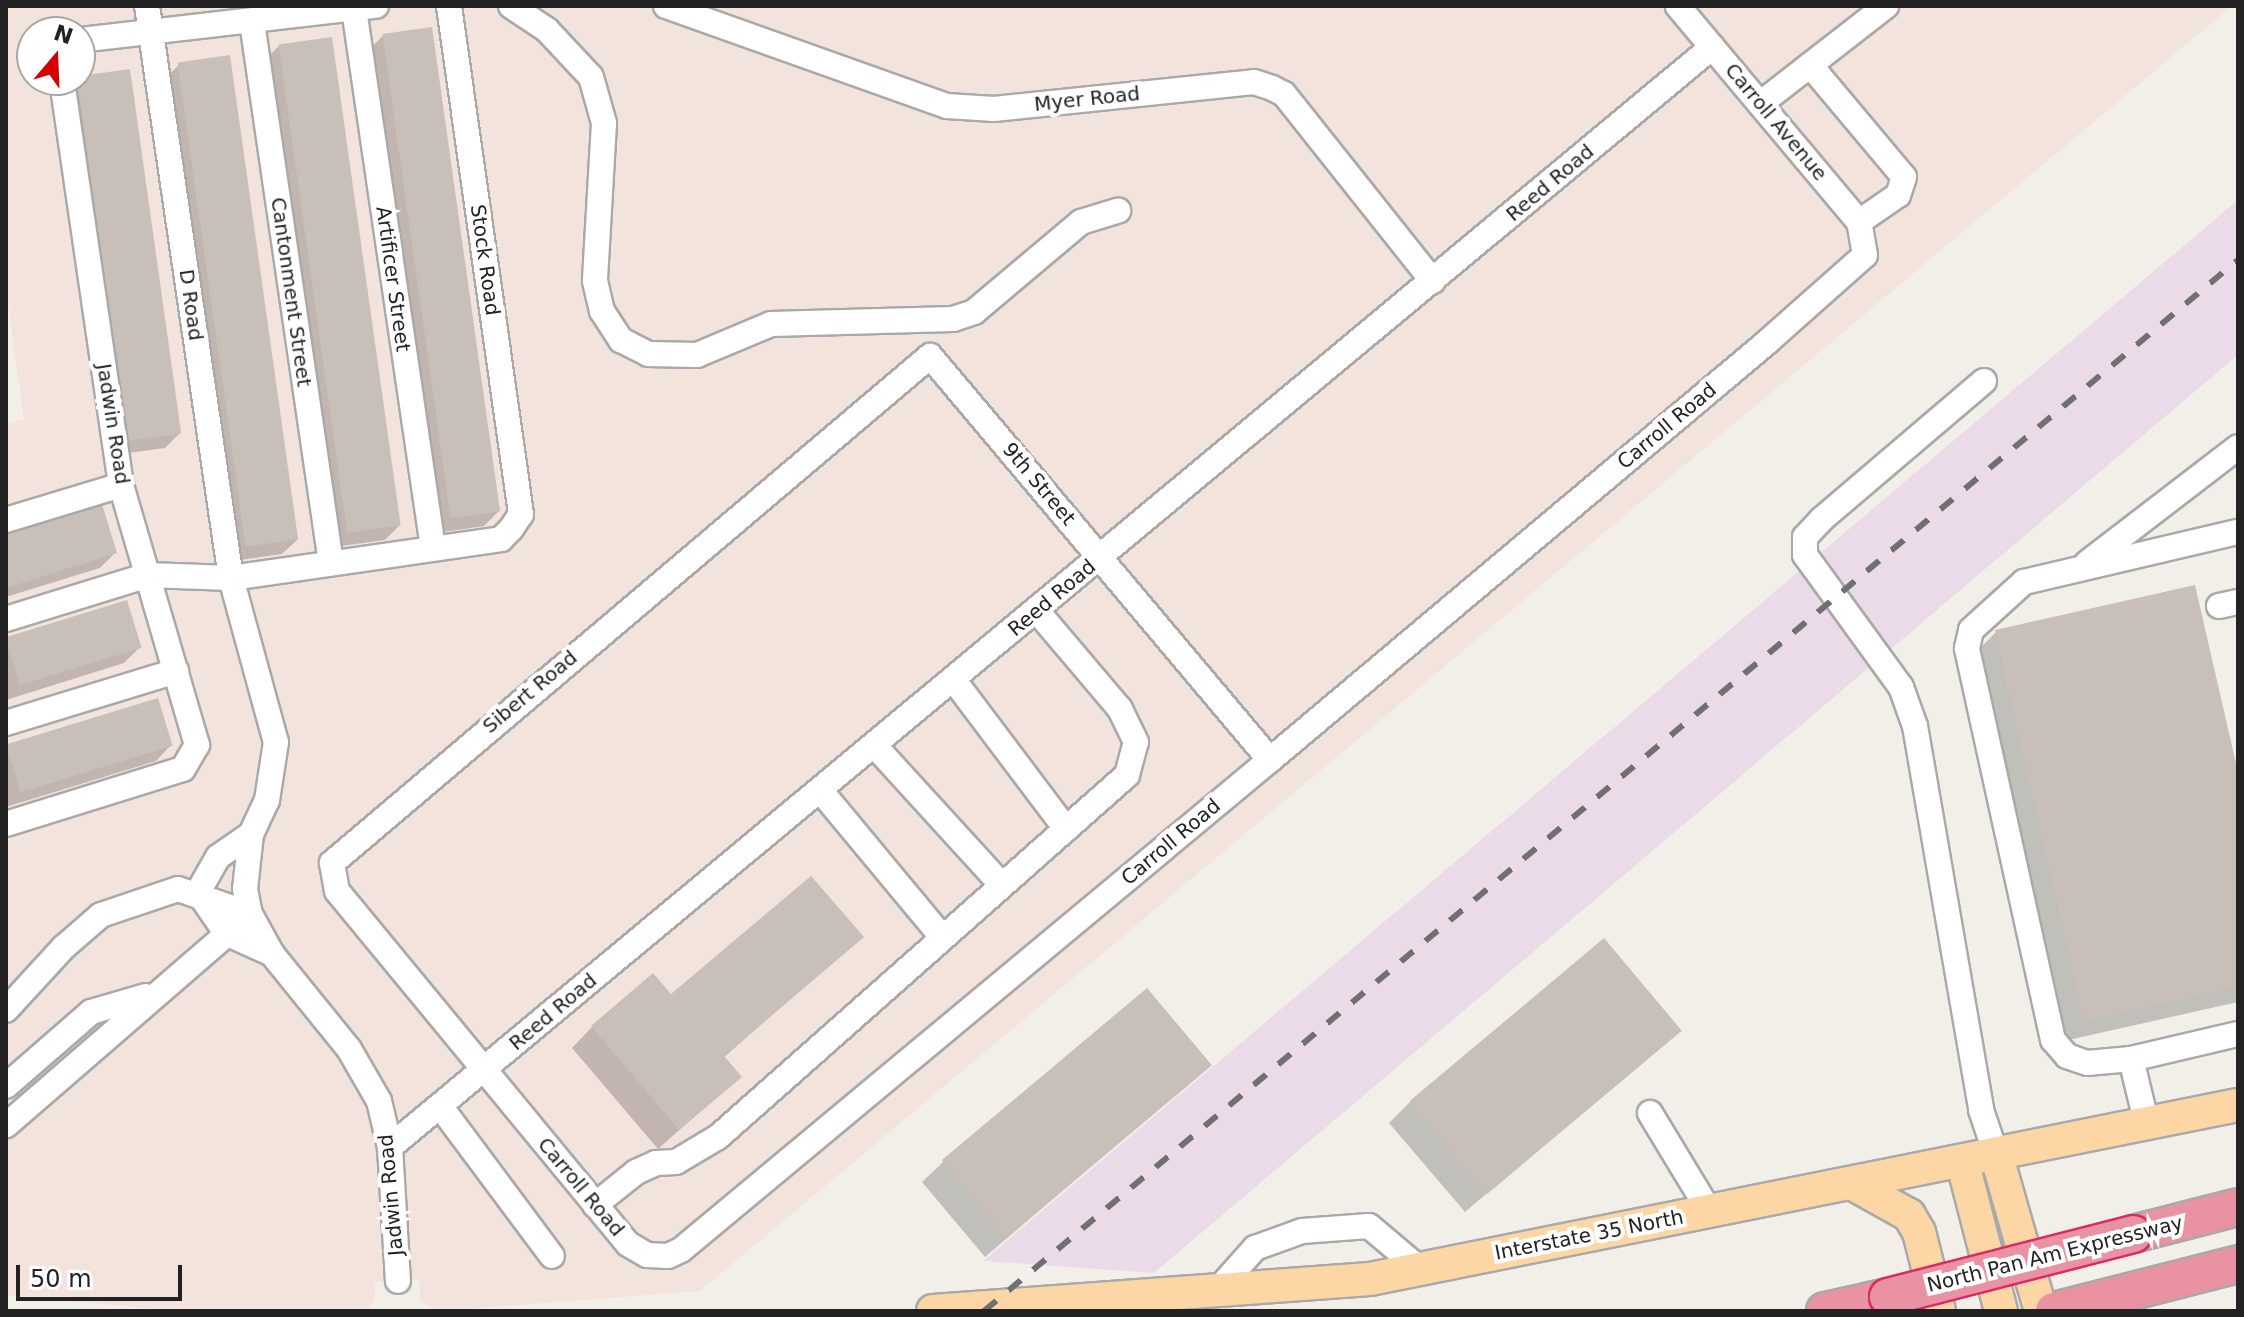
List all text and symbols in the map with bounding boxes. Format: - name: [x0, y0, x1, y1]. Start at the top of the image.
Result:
- north arrow: [16, 16, 96, 96]
- text: N: [51, 20, 76, 50]
- street label: Carroll Avenue: [1720, 58, 1832, 186]
- street label: Myer Road: [1033, 82, 1141, 116]
- street label: Reed Road: [1501, 139, 1599, 227]
- street label: Cantonment Street: [266, 196, 316, 388]
- street label: Stock Road: [465, 203, 505, 317]
- street label: Artificer Street: [371, 205, 415, 353]
- street label: D Road: [174, 268, 208, 342]
- street label: Jadwin Road: [92, 362, 134, 486]
- street label: Carroll Road: [1613, 378, 1721, 474]
- street label: 9th Street: [998, 438, 1080, 530]
- street label: Reed Road: [1003, 554, 1101, 642]
- street label: Sibert Road: [478, 646, 582, 738]
- street label: Carroll Road: [1117, 794, 1225, 890]
- street label: Reed Road: [504, 968, 602, 1056]
- street label: Jadwin Road: [374, 1133, 408, 1257]
- street label: Carroll Road: [533, 1133, 629, 1241]
- street label: Interstate 35 North: [1493, 1205, 1685, 1265]
- street label: North Pan Am Expressway: [1925, 1211, 2185, 1297]
- scale bar: [20, 1249, 186, 1299]
- text: 50 m: [30, 1265, 92, 1293]

